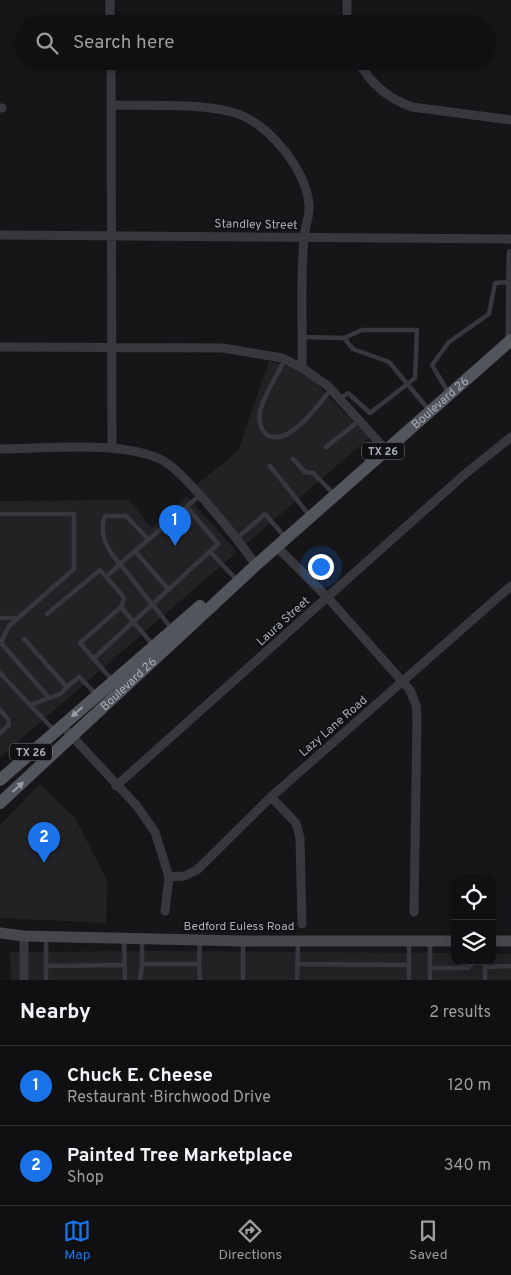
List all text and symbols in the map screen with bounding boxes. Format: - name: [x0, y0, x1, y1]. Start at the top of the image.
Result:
- search box: [15, 15, 496, 70]
- icon: search: [33, 29, 61, 57]
- text: Search here: [73, 31, 175, 55]
- street label: Standley Street: [214, 216, 298, 234]
- street label: Boulevard 26: [409, 374, 473, 433]
- road number: TX 26: [362, 442, 404, 460]
- pin: 1: [159, 505, 191, 546]
- your location: [308, 554, 334, 580]
- street label: Laura Street: [254, 594, 314, 650]
- street label: Boulevard 26: [97, 654, 161, 715]
- street label: Lazy Lane Road: [296, 693, 371, 761]
- one-way arrow: [71, 706, 84, 717]
- road number: TX 26: [10, 744, 52, 760]
- one-way arrow: [12, 781, 24, 793]
- pin: 2: [28, 822, 60, 863]
- map controls: [451, 875, 496, 965]
- button: locate: [451, 875, 496, 920]
- street label: Bedford Euless Road: [184, 919, 294, 935]
- button: layers: [451, 920, 496, 965]
- text: Nearby: [20, 999, 91, 1026]
- text: 2 results: [429, 1003, 491, 1023]
- text: Chuck E. Cheese: [67, 1064, 213, 1088]
- text: 1: [33, 1076, 39, 1096]
- text: 120 m: [448, 1076, 491, 1096]
- text: Restaurant · Birchwood Drive: [67, 1088, 271, 1108]
- text: Painted Tree Marketplace: [67, 1144, 293, 1168]
- text: 2: [31, 1156, 41, 1176]
- text: 340 m: [444, 1156, 491, 1176]
- text: Shop: [67, 1168, 104, 1188]
- tab: Map: [63, 1217, 91, 1264]
- tab: Directions: [218, 1217, 282, 1264]
- tab: Saved: [409, 1217, 448, 1264]

